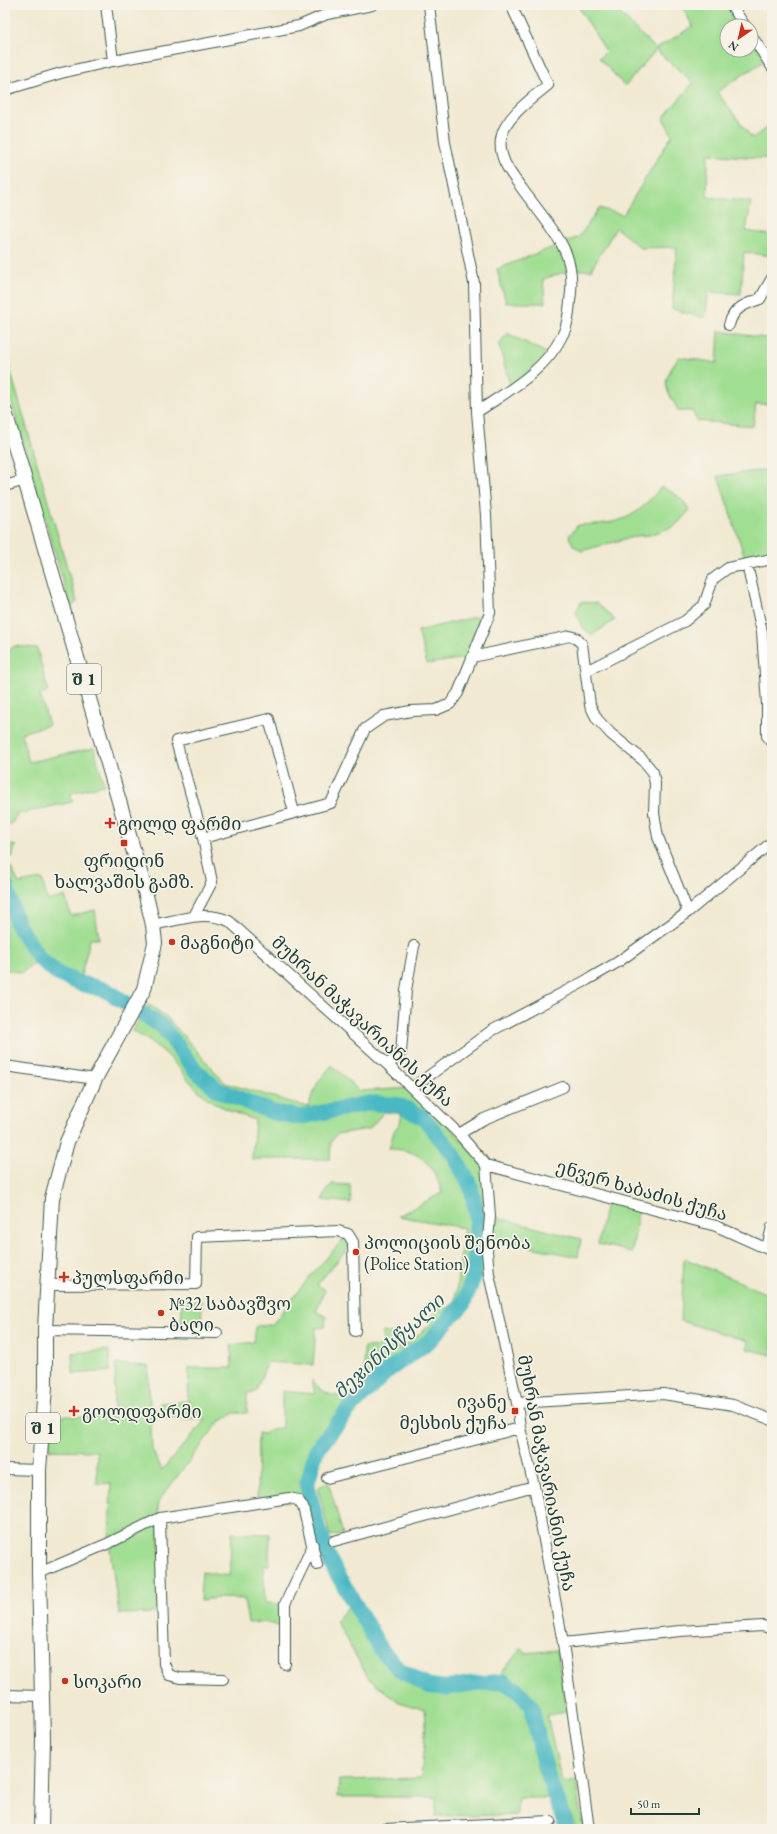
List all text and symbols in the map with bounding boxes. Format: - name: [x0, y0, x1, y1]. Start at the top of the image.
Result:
- north arrow: [719, 18, 759, 58]
- text: N: [726, 38, 741, 55]
- road number: შ 1: [67, 664, 101, 694]
- place label: გოლდ ფარმი: [118, 812, 241, 835]
- marker: გოლდ ფარმი: [105, 818, 115, 828]
- marker: ფრიდონ ხალვაშის გამზ.: [119, 838, 129, 848]
- place label: ფრიდონ ხალვაშის გამზ.: [54, 849, 194, 893]
- place label: მაგნიტი: [180, 931, 254, 954]
- street label: მუხრან მაჭავარიანის ქუჩა: [267, 931, 459, 1111]
- marker: მაგნიტი: [167, 937, 177, 947]
- street label: ენვერ ხაბაძის ქუჩა: [554, 1155, 730, 1225]
- place label: პოლიციის შენობა (Police Station): [364, 1231, 531, 1275]
- marker: პოლიციის შენობა (Police Station): [351, 1247, 361, 1257]
- place label: პულსფარმი: [72, 1266, 184, 1289]
- marker: პულსფარმი: [59, 1272, 69, 1282]
- water label: მეჯინისწყალი: [328, 1287, 451, 1404]
- place label: №32 საბავშვო ბაღი: [169, 1292, 291, 1336]
- marker: №32 საბავშვო ბაღი: [156, 1308, 166, 1318]
- street label: მუხრან მაჭავარიანის ქუჩა: [513, 1353, 581, 1593]
- place label: ივანე მესხის ქუჩა: [399, 1390, 507, 1434]
- place label: გოლდფარმი: [82, 1400, 202, 1423]
- marker: გოლდფარმი: [69, 1406, 79, 1416]
- marker: ივანე მესხის ქუჩა: [510, 1406, 520, 1416]
- road number: შ 1: [26, 1413, 60, 1443]
- place label: სოკარი: [73, 1670, 142, 1693]
- marker: სოკარი: [60, 1676, 70, 1686]
- scale bar: [631, 1790, 699, 1816]
- text: 50 m: [637, 1796, 661, 1812]

